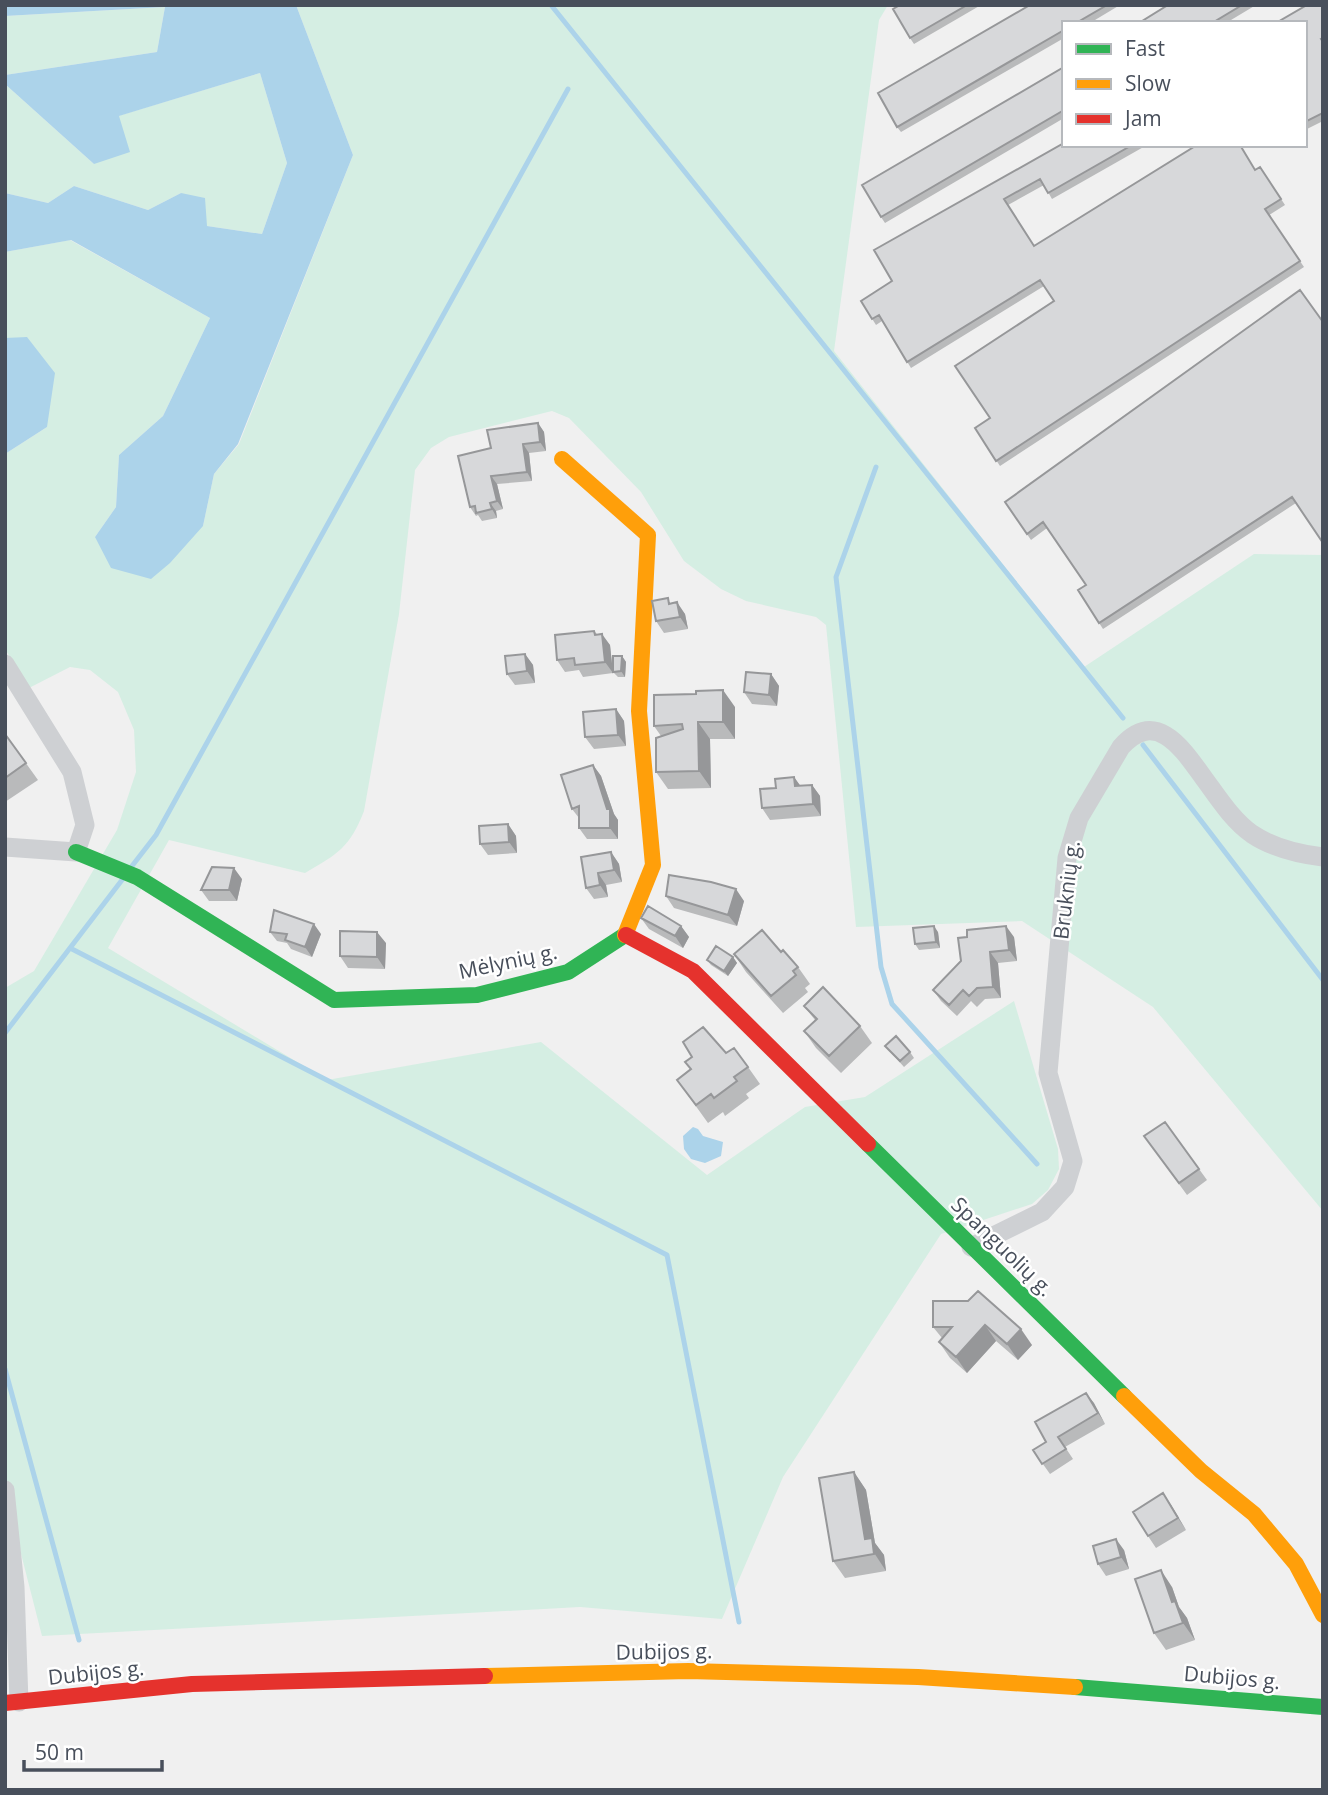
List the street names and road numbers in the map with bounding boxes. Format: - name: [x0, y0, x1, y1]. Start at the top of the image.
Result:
- street label: Bruknių g.: [1046, 839, 1086, 941]
- street label: Mėlynių g.: [456, 937, 560, 985]
- street label: Spanguolių g.: [946, 1190, 1060, 1302]
- street label: Dubijos g.: [615, 1636, 713, 1666]
- street label: Dubijos g.: [46, 1653, 145, 1691]
- street label: Dubijos g.: [1183, 1659, 1281, 1695]

